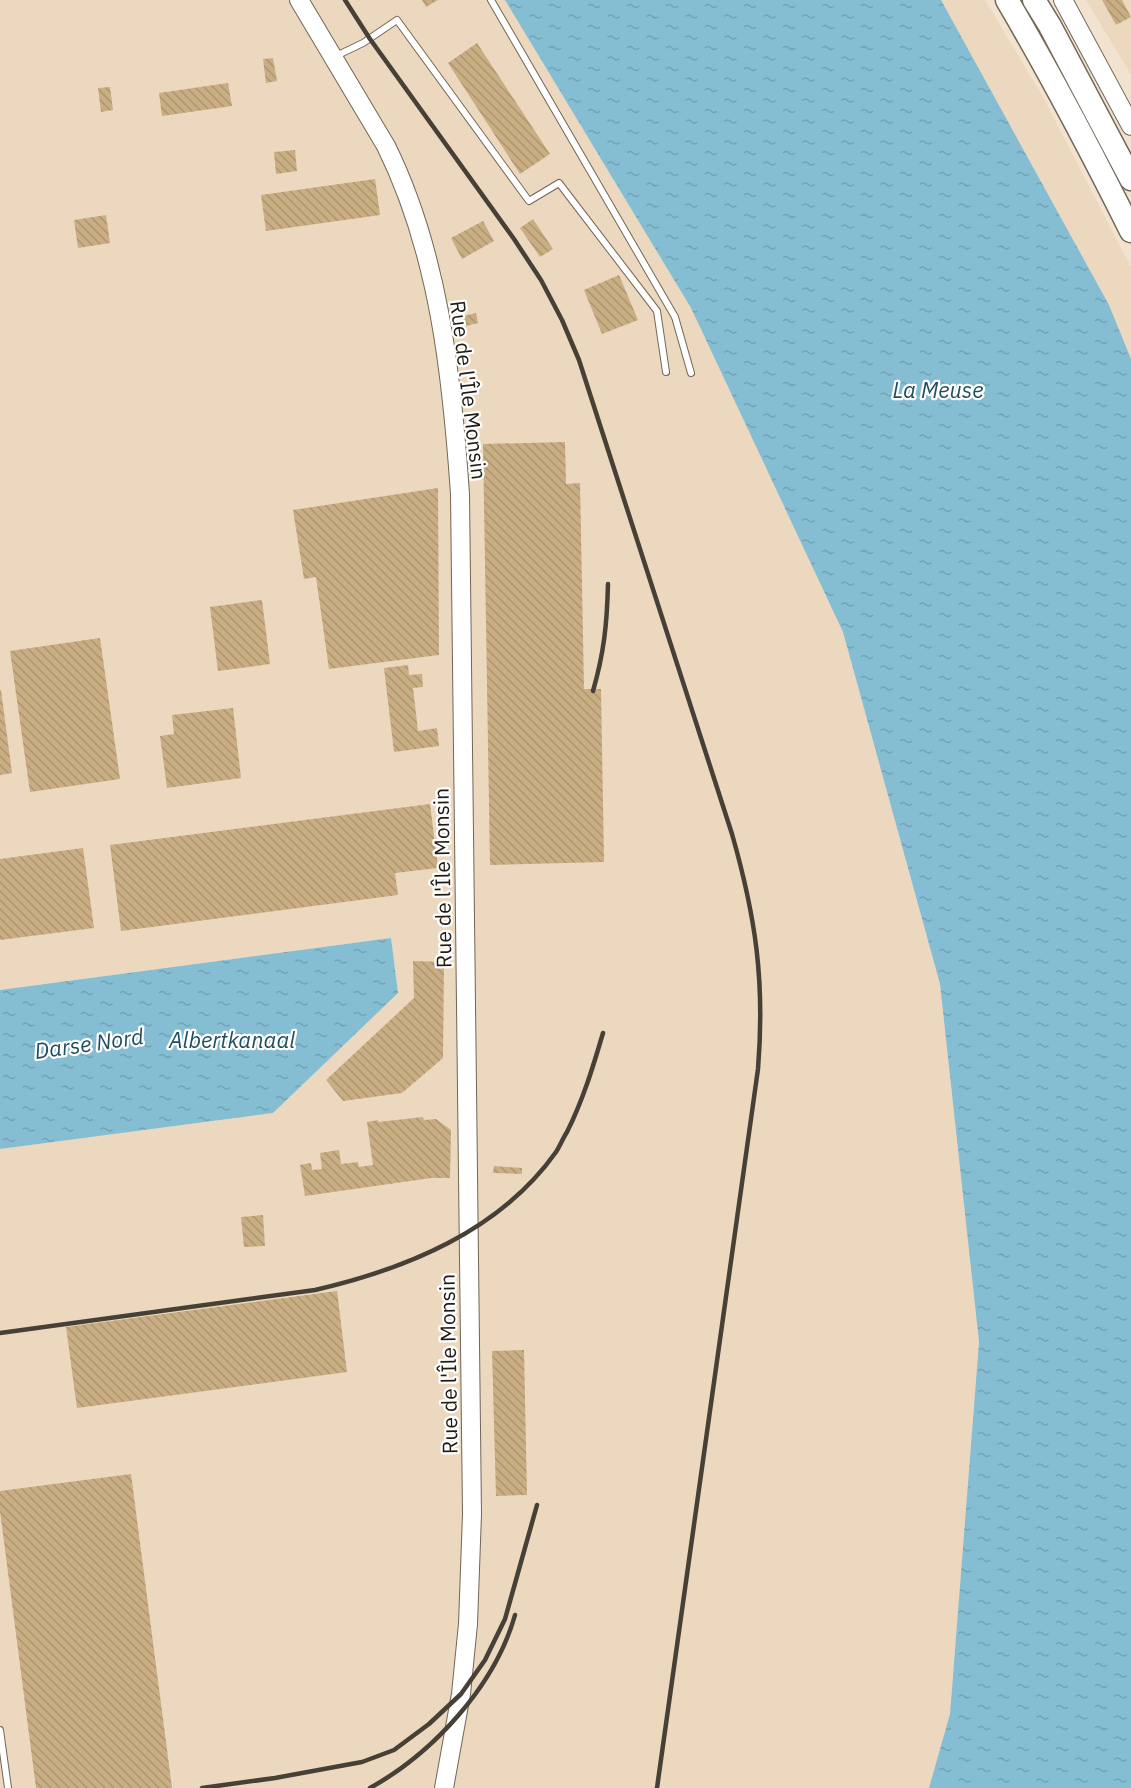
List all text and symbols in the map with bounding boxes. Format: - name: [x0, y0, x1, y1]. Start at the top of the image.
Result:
- street label: Rue de l'Île Monsin: [444, 299, 494, 481]
- water label: La Meuse: [893, 375, 983, 404]
- street label: Rue de l'Île Monsin: [426, 788, 458, 968]
- water label: Darse Nord: [33, 1021, 146, 1065]
- water label: Albertkanaal: [168, 1025, 295, 1054]
- street label: Rue de l'Île Monsin: [432, 1274, 464, 1454]

